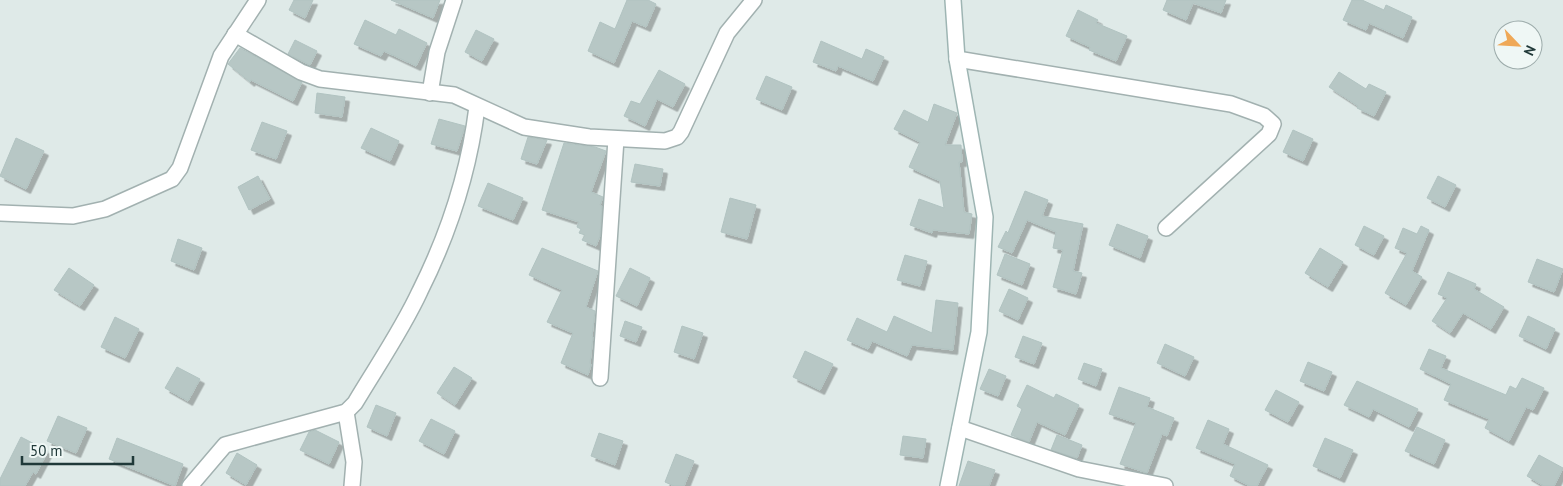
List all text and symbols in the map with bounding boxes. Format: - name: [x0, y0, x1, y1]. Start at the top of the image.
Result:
- north arrow: [1493, 20, 1543, 70]
- text: N: [1520, 43, 1540, 58]
- scale bar: [22, 434, 134, 466]
- text: 50 m: [30, 441, 63, 460]

